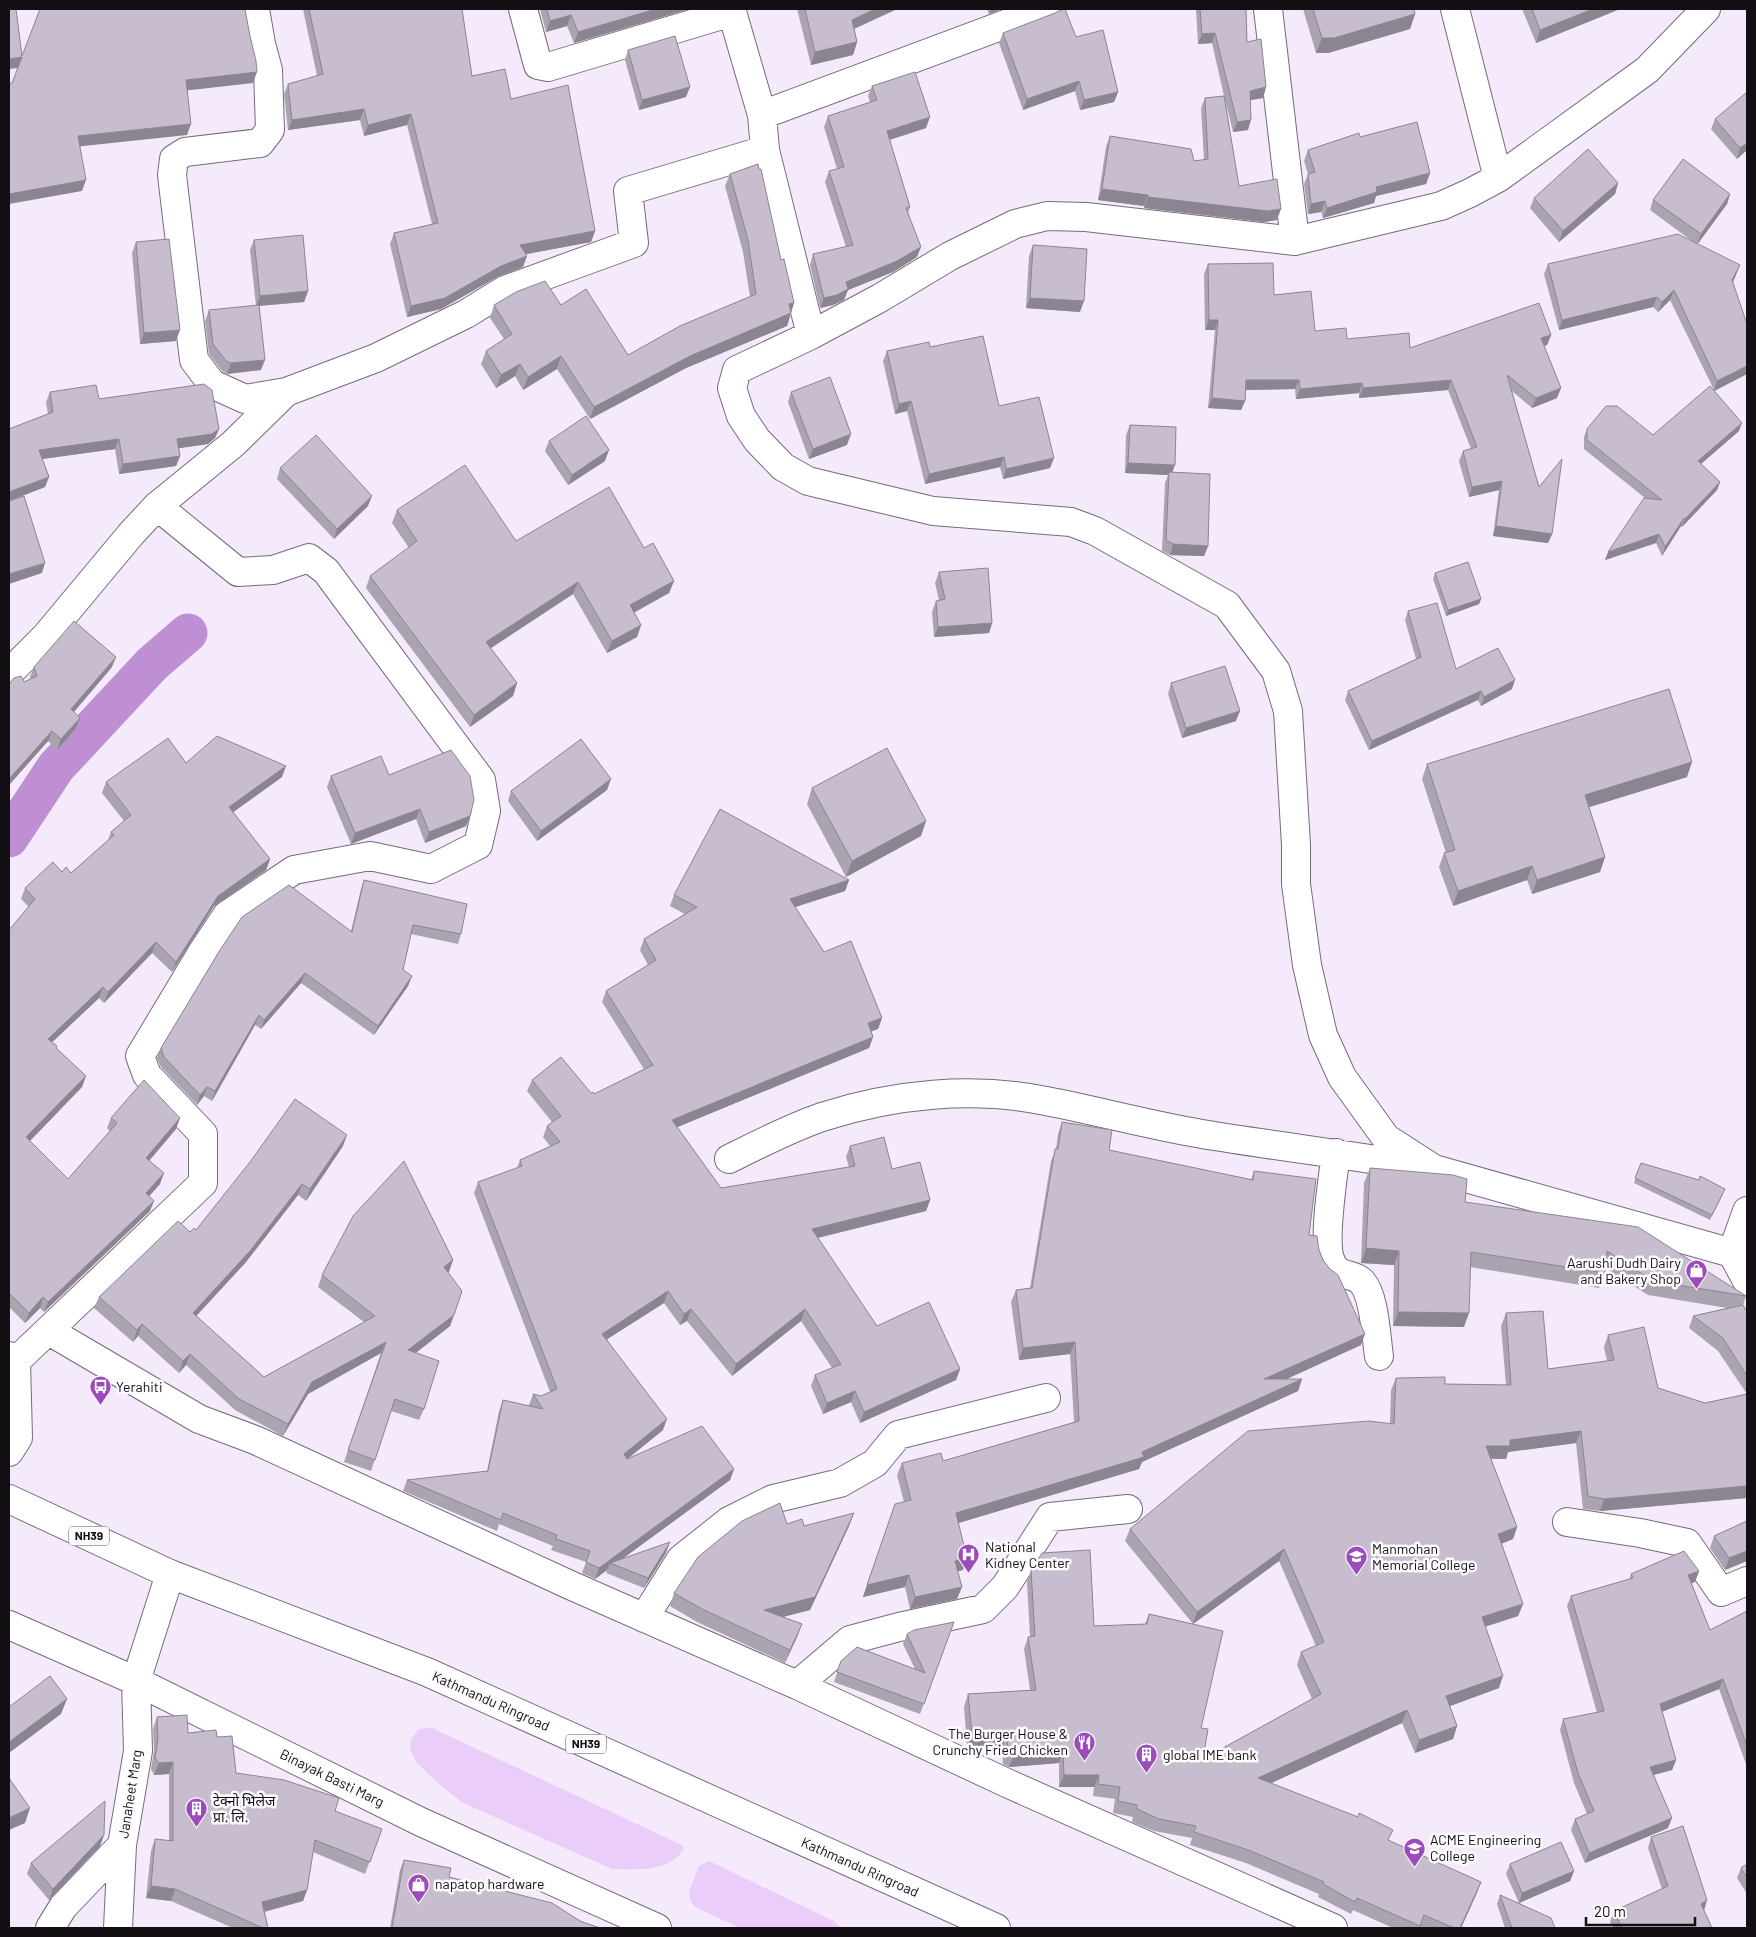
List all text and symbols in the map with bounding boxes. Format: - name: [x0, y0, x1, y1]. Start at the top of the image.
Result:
- place label: Aarushi Dudh Dairy and Bakery Shop: [1567, 1254, 1682, 1287]
- shop icon: Aarushi Dudh Dairy and Bakery Shop: [1685, 1259, 1709, 1290]
- bus stop icon: Yerahiti: [88, 1375, 112, 1406]
- place label: Yerahiti: [116, 1378, 163, 1395]
- road number: NH39: [69, 1526, 109, 1545]
- place label: National Kidney Center: [985, 1538, 1070, 1571]
- place label: Manmohan Memorial College: [1372, 1540, 1475, 1573]
- hospital icon: National Kidney Center: [957, 1543, 981, 1574]
- school or university icon: Manmohan Memorial College: [1344, 1545, 1368, 1576]
- street label: Kathmandu Ringroad: [430, 1667, 553, 1734]
- place label: The Burger House & Crunchy Fried Chicken: [932, 1725, 1068, 1758]
- restaurant icon: The Burger House & Crunchy Fried Chicken: [1072, 1730, 1096, 1761]
- road number: NH39: [566, 1735, 606, 1754]
- building icon: global IME bank: [1135, 1743, 1159, 1774]
- street label: Binayak Basti Marg: [277, 1745, 387, 1810]
- place label: global IME bank: [1163, 1746, 1256, 1763]
- street label: Janaheet Marg: [114, 1748, 145, 1840]
- place label: टेक्नो भिलेज प्रा. लि.: [213, 1792, 276, 1825]
- building icon: टेक्नो भिलेज प्रा. लि.: [185, 1797, 209, 1828]
- place label: ACME Engineering College: [1430, 1831, 1541, 1864]
- street label: Kathmandu Ringroad: [799, 1833, 922, 1900]
- school or university icon: ACME Engineering College: [1402, 1836, 1426, 1867]
- shop icon: napatop hardware: [407, 1872, 431, 1903]
- place label: napatop hardware: [435, 1875, 545, 1892]
- scale bar: [1586, 1894, 1695, 1926]
- text: 20 m: [1594, 1902, 1626, 1920]

